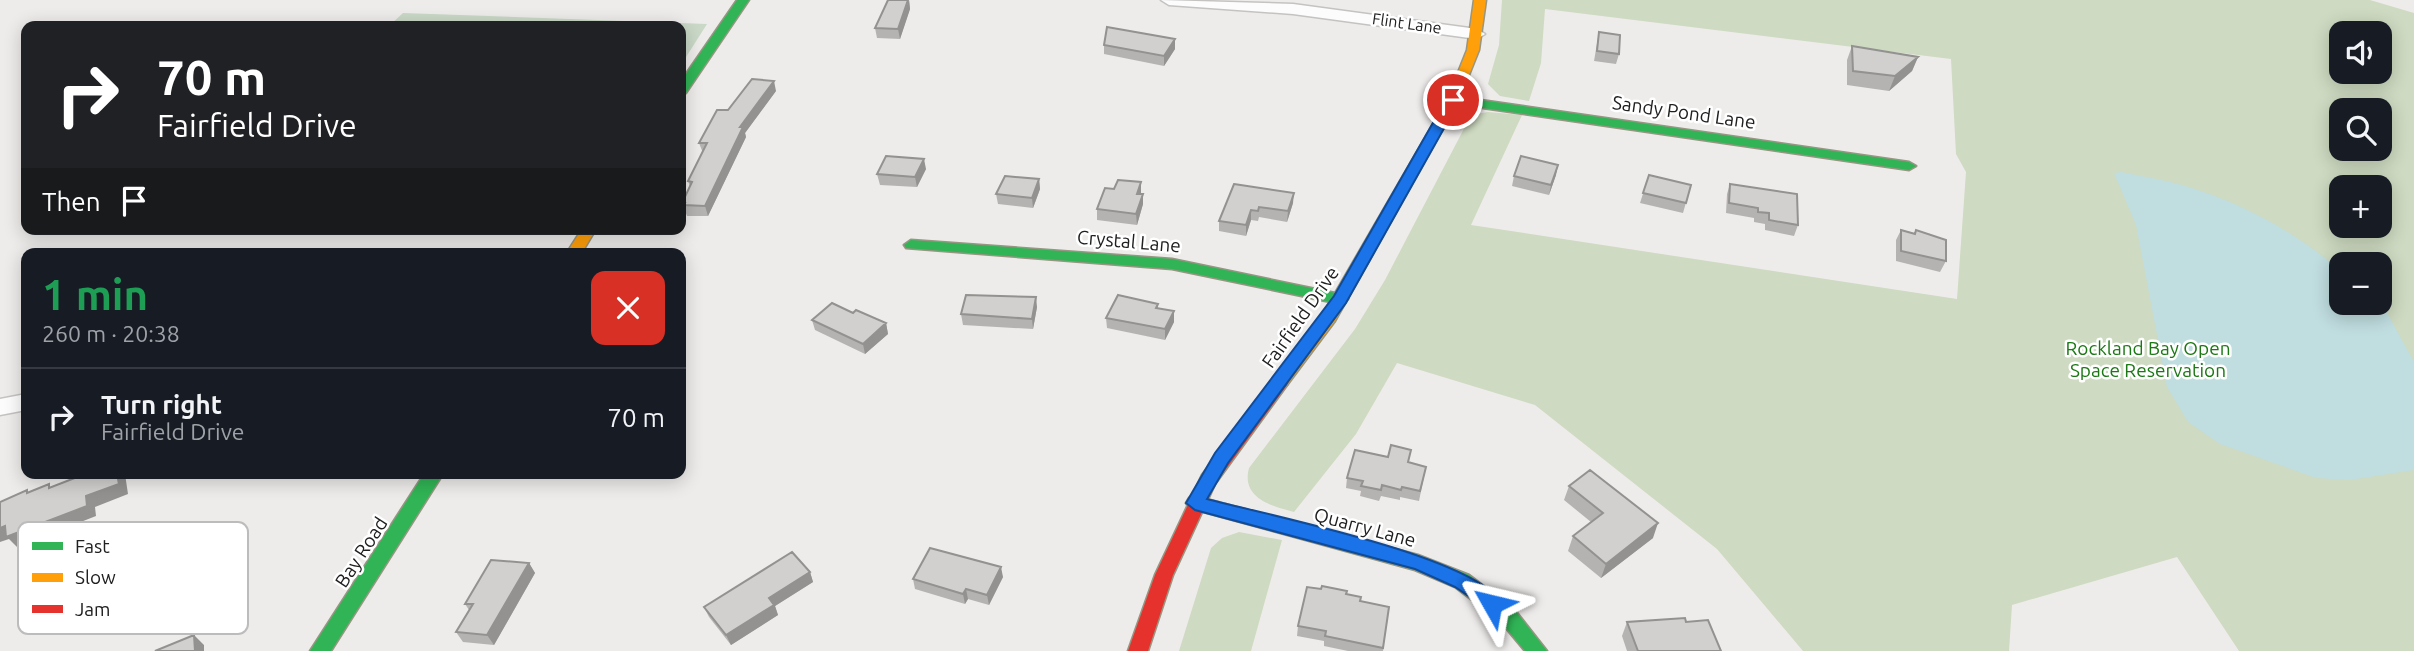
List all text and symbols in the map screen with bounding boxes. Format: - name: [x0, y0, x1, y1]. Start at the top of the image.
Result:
- street label: Flint Lane: [1371, 9, 1443, 37]
- map controls: [2329, 21, 2392, 315]
- button: sound: [2329, 21, 2392, 84]
- icon: right: [42, 49, 133, 140]
- text: 70 m: [157, 49, 266, 104]
- pin: [1423, 70, 1483, 130]
- icon: arrive: [1434, 81, 1472, 119]
- street label: Sandy Pond Lane: [1611, 91, 1757, 133]
- button: search: [2329, 98, 2392, 161]
- text: Fairfield Drive: [157, 107, 357, 143]
- button: +: [2329, 175, 2392, 238]
- icon: arrive: [115, 182, 153, 220]
- text: Then: [42, 187, 101, 216]
- street label: Crystal Lane: [1076, 226, 1182, 256]
- button: −: [2329, 252, 2392, 315]
- street label: Fairfield Drive: [1257, 262, 1343, 372]
- text: 1 min: [42, 271, 148, 318]
- button: close: [591, 271, 665, 345]
- text: 260 m · 20:38: [42, 321, 180, 346]
- park label: Rockland Bay Open Space Reservation: [2066, 337, 2230, 381]
- text: Turn right: [101, 390, 222, 419]
- icon: right: [42, 398, 80, 436]
- text: 70 m: [607, 403, 665, 432]
- text: Fairfield Drive: [101, 419, 245, 444]
- street label: Quarry Lane: [1312, 503, 1418, 551]
- street label: Bay Road: [330, 513, 392, 591]
- legend: [18, 522, 248, 634]
- text: Fast: [75, 535, 110, 557]
- text: Slow: [75, 566, 116, 588]
- position arrow: [1455, 567, 1529, 641]
- text: Jam: [75, 598, 111, 620]

